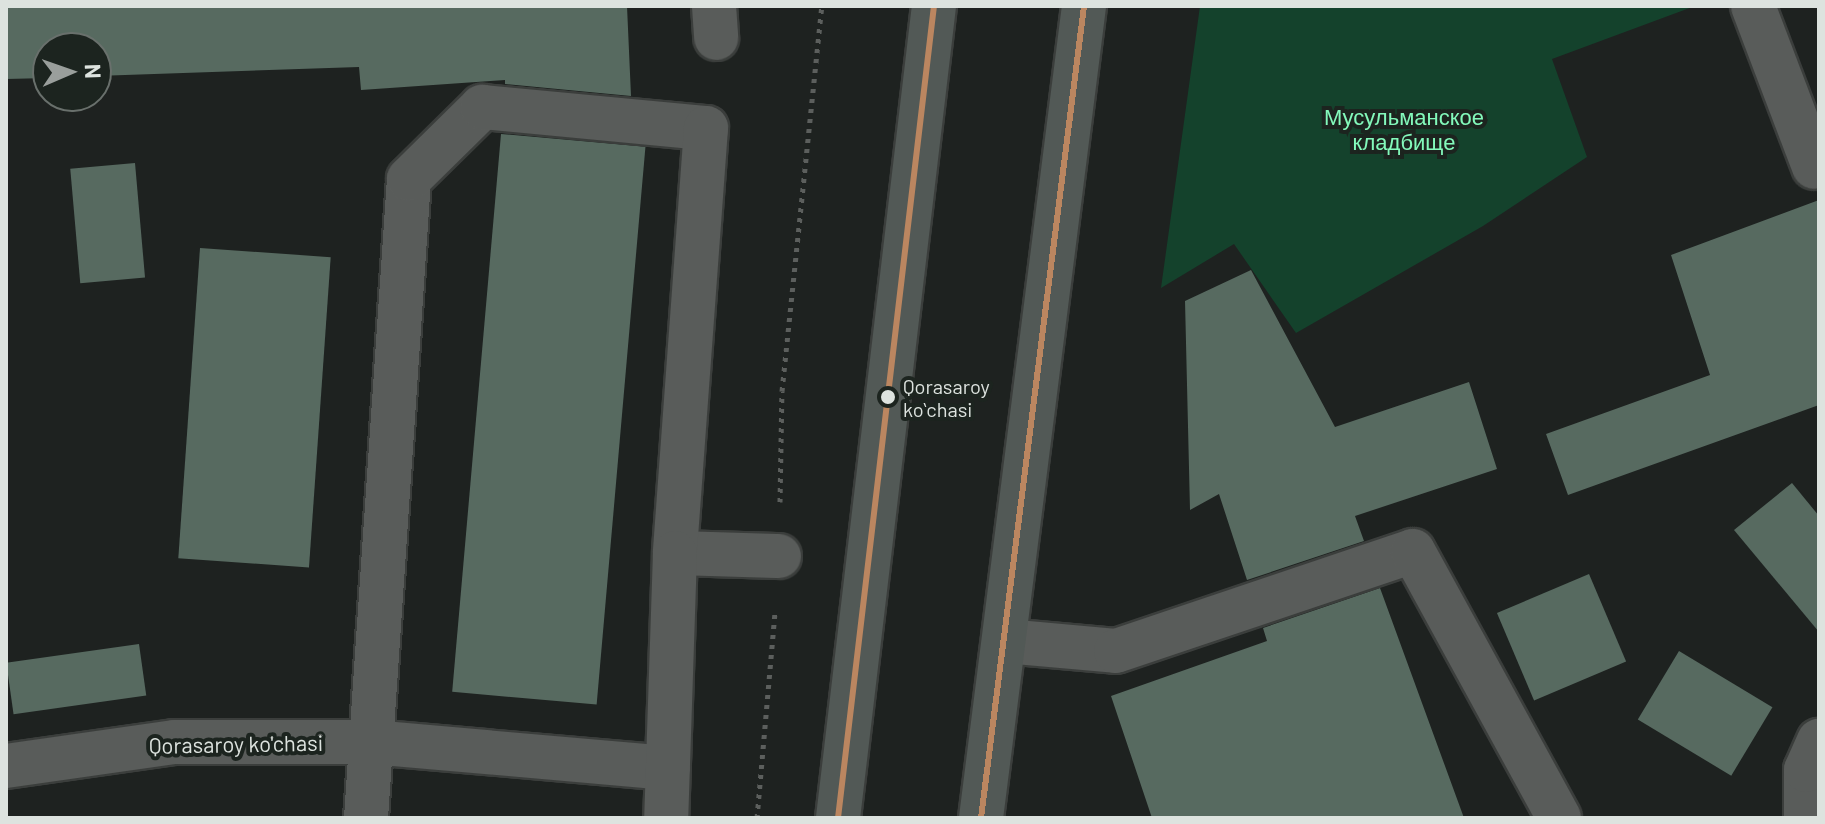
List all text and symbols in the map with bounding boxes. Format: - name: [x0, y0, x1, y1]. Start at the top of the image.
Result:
- north arrow: [32, 32, 112, 112]
- text: N: [81, 63, 107, 79]
- park label: Мусульманское кладбище: [1324, 103, 1484, 154]
- place label: Qorasaroy koʻchasi: [903, 374, 990, 421]
- marker: Qorasaroy koʻchasi: [880, 389, 896, 405]
- street label: Qorasaroy ko'chasi: [149, 729, 323, 759]

